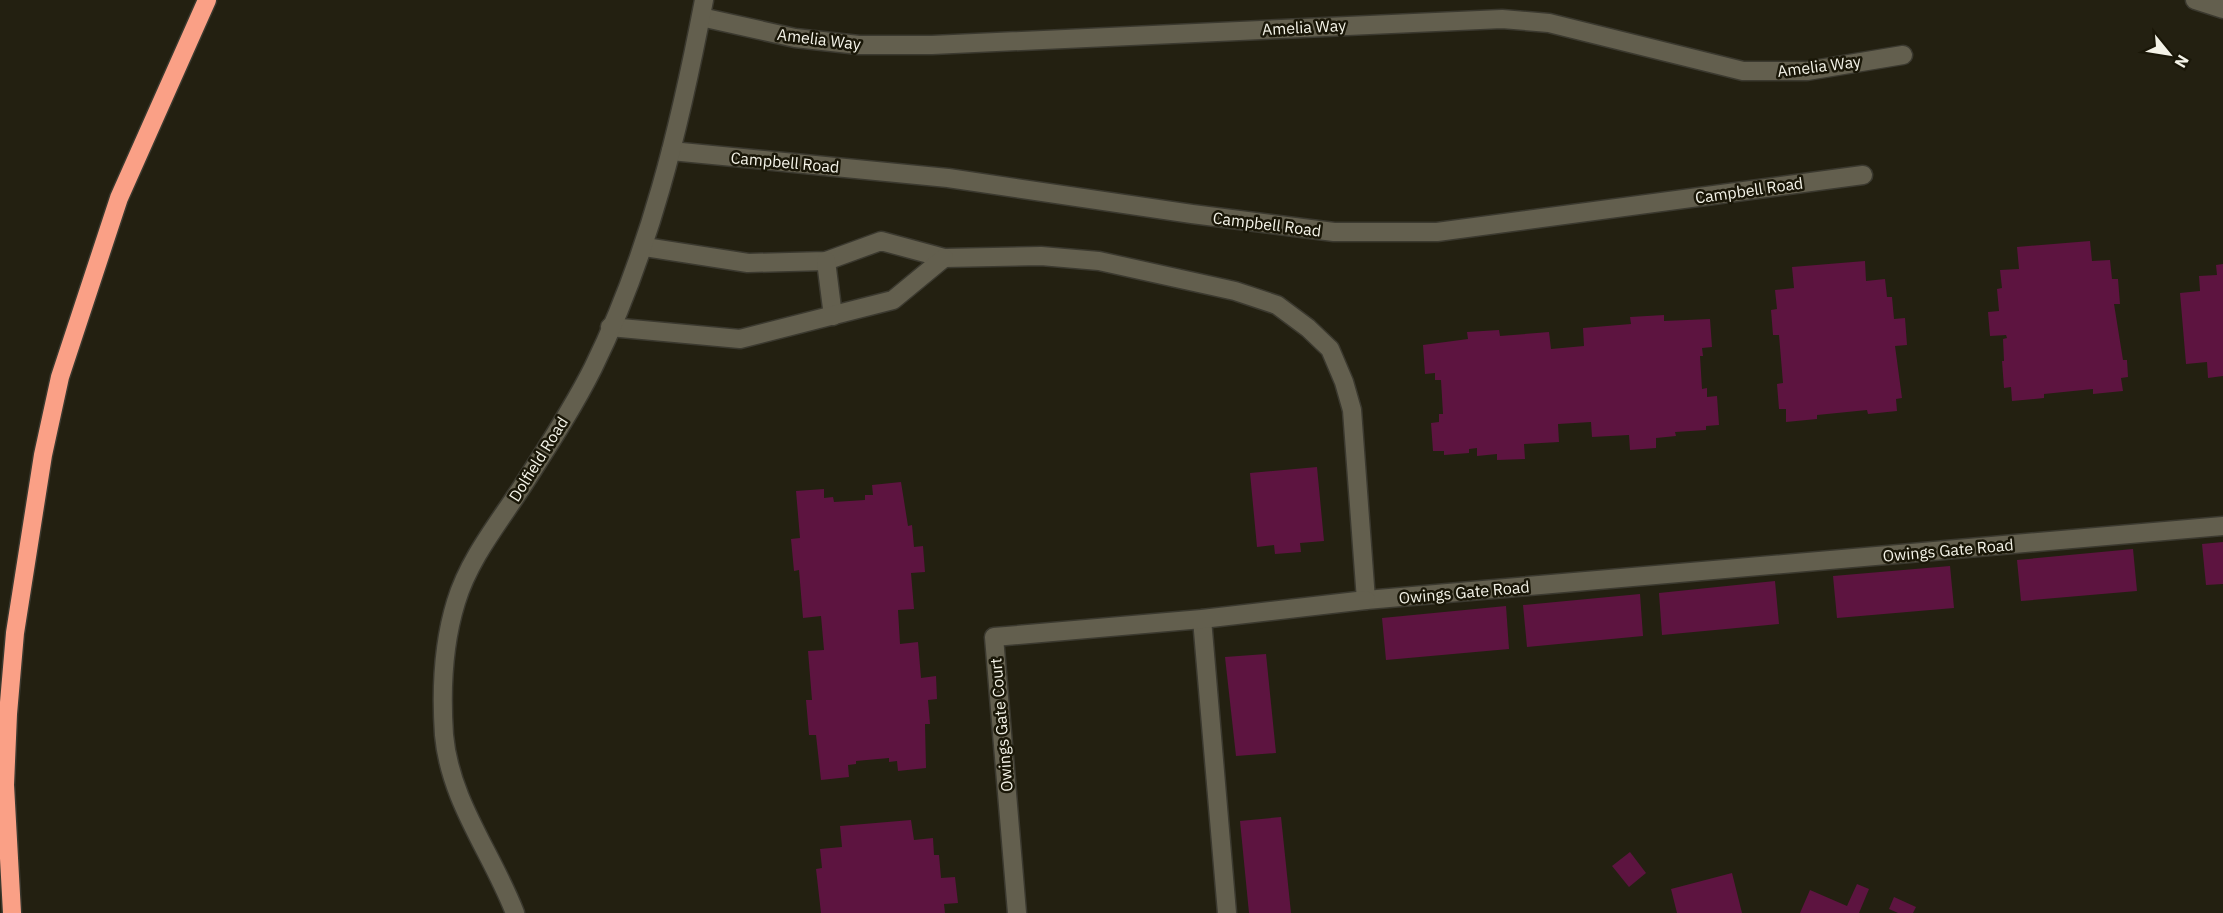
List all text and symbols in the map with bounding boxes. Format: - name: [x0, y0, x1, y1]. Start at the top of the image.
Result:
- street label: Amelia Way: [1261, 15, 1347, 39]
- street label: Amelia Way: [776, 24, 862, 54]
- north arrow: [2139, 24, 2199, 84]
- street label: Amelia Way: [1776, 51, 1862, 81]
- text: N: [2170, 51, 2194, 72]
- street label: Campbell Road: [730, 147, 840, 177]
- street label: Campbell Road: [1694, 173, 1804, 207]
- street label: Campbell Road: [1212, 207, 1322, 241]
- street label: Dolfield Road: [504, 413, 572, 505]
- street label: Owings Gate Road: [1882, 534, 2014, 566]
- street label: Owings Gate Road: [1398, 576, 1530, 608]
- street label: Owings Gate Court: [985, 657, 1017, 793]

